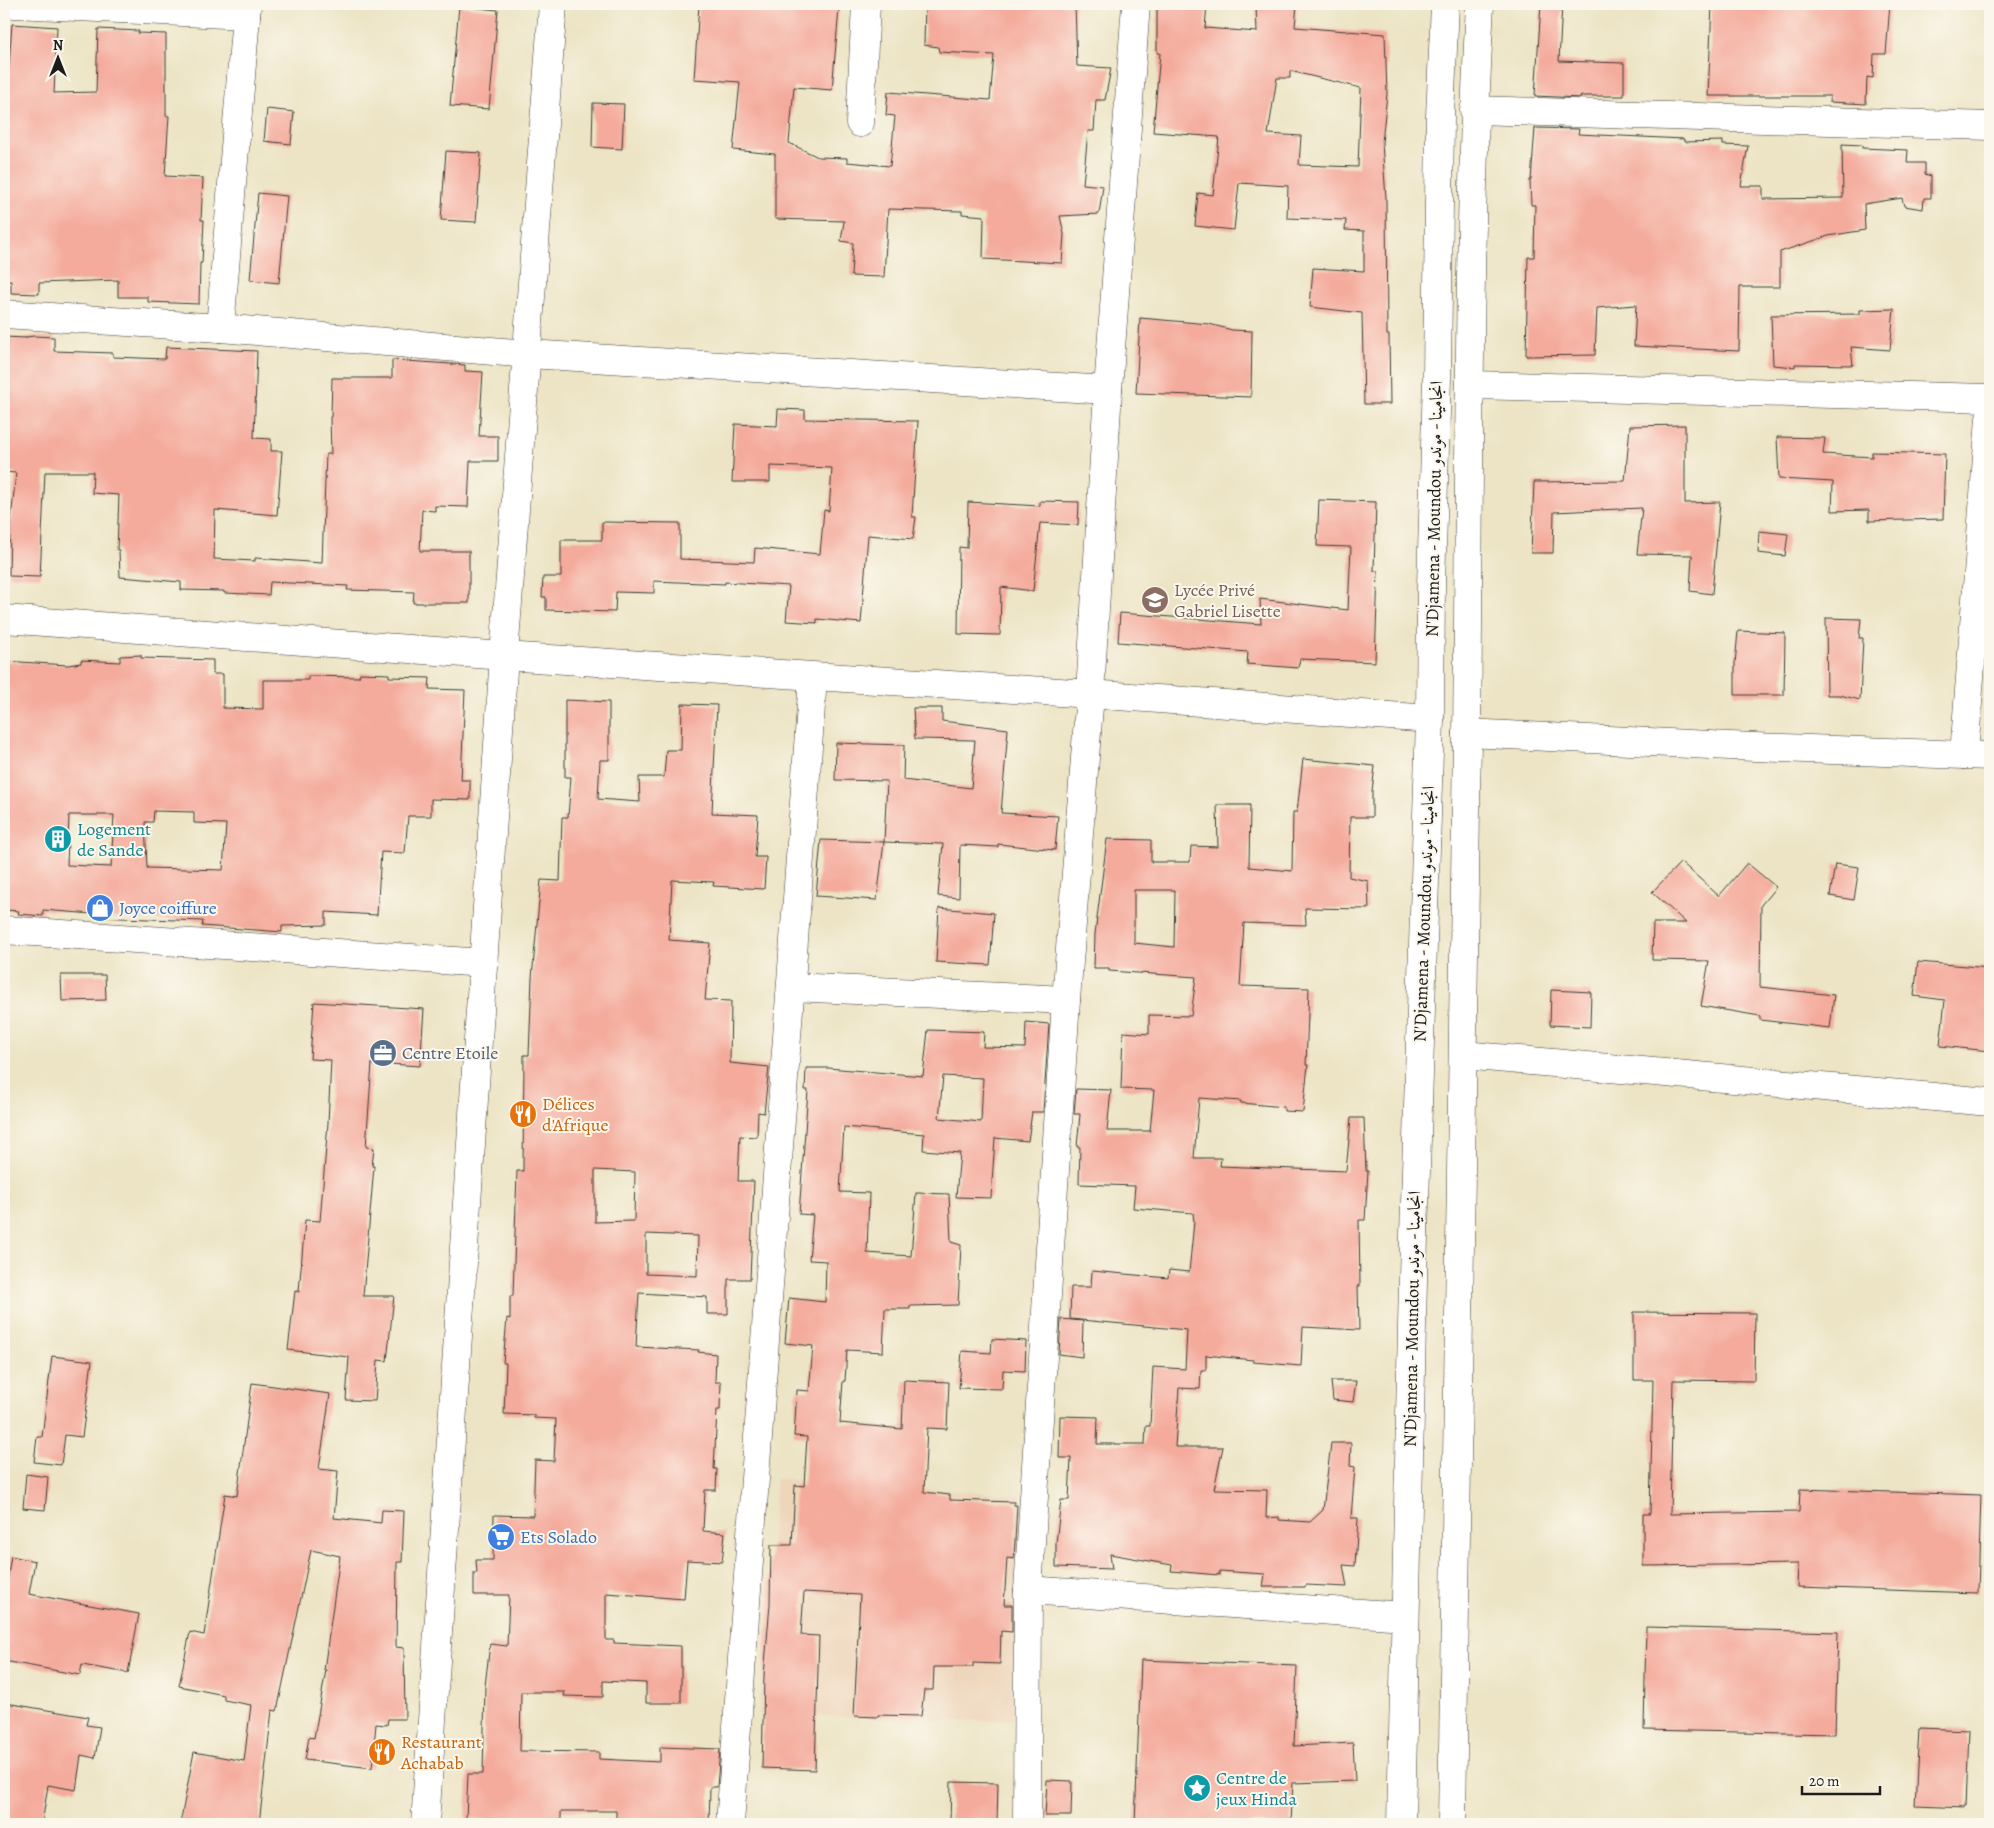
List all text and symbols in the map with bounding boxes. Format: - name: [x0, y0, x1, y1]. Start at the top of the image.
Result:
- north arrow: [32, 32, 82, 82]
- text: N: [53, 36, 63, 55]
- street label: N'Djamena - Moundou انجامينا - موندو: [1420, 380, 1448, 637]
- place label: Lycée Privé Gabriel Lisette: [1174, 578, 1281, 623]
- school or university icon: Lycée Privé Gabriel Lisette: [1140, 585, 1170, 615]
- street label: N'Djamena - Moundou انجامينا - موندو: [1408, 785, 1440, 1043]
- place label: Logement de Sande: [77, 817, 151, 862]
- building icon: Logement de Sande: [43, 824, 73, 854]
- shop icon: Joyce coiffure: [85, 893, 115, 923]
- place label: Joyce coiffure: [119, 896, 217, 920]
- office icon: Centre Etoile: [368, 1038, 398, 1068]
- place label: Centre Etoile: [402, 1041, 498, 1065]
- place label: Délices d'Afrique: [542, 1092, 609, 1137]
- restaurant icon: Délices d'Afrique: [508, 1099, 538, 1129]
- street label: N'Djamena - Moundou انجامينا - موندو: [1398, 1190, 1426, 1447]
- supermarket icon: Ets Solado: [486, 1522, 516, 1552]
- place label: Ets Solado: [520, 1525, 597, 1549]
- place label: Restaurant Achabab: [400, 1730, 482, 1775]
- restaurant icon: Restaurant Achabab: [367, 1737, 397, 1767]
- scale bar: [1802, 1763, 1879, 1795]
- place label: Centre de jeux Hinda: [1216, 1766, 1297, 1811]
- text: 20 m: [1809, 1771, 1840, 1791]
- place icon: Centre de jeux Hinda: [1182, 1773, 1212, 1803]

